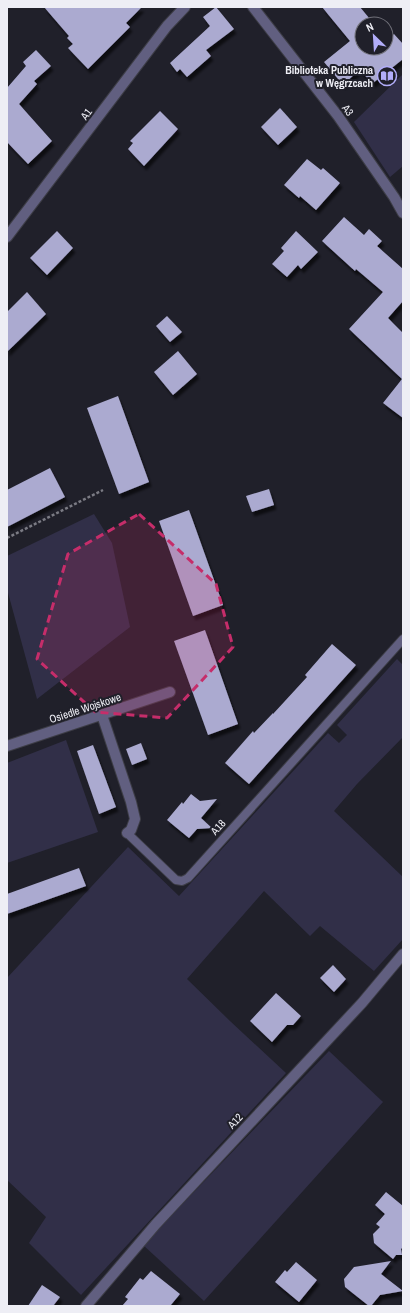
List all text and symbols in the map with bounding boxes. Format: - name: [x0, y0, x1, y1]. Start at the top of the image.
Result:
- north arrow: [354, 16, 394, 56]
- text: N: [364, 19, 376, 35]
- place label: Biblioteka Publiczna w Węgrzcach: [285, 63, 373, 90]
- library icon: Biblioteka Publiczna w Węgrzcach: [376, 65, 398, 87]
- street label: A3: [339, 101, 357, 119]
- street label: A1: [76, 105, 95, 123]
- street label: Osiedle Wojskowe: [47, 690, 123, 726]
- street label: A18: [207, 816, 229, 838]
- street label: A12: [224, 1110, 246, 1132]

